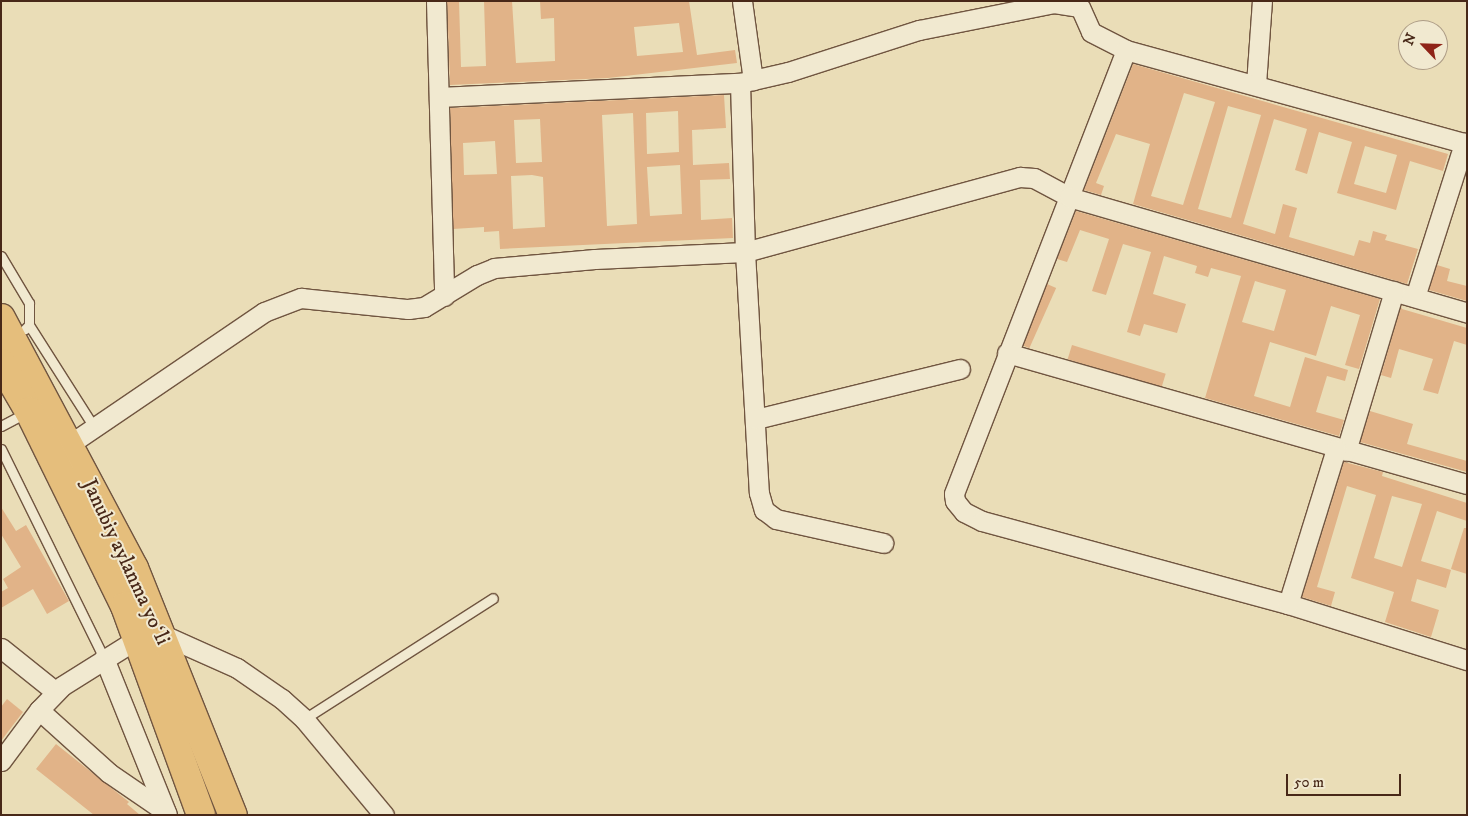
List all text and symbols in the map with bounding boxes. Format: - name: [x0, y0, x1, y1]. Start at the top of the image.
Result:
- north arrow: [1398, 20, 1448, 70]
- text: N: [1400, 30, 1421, 48]
- street label: Janubiy aylanma yoʻli: [77, 475, 175, 649]
- scale bar: [1288, 764, 1403, 796]
- text: 50 m: [1294, 773, 1324, 792]

